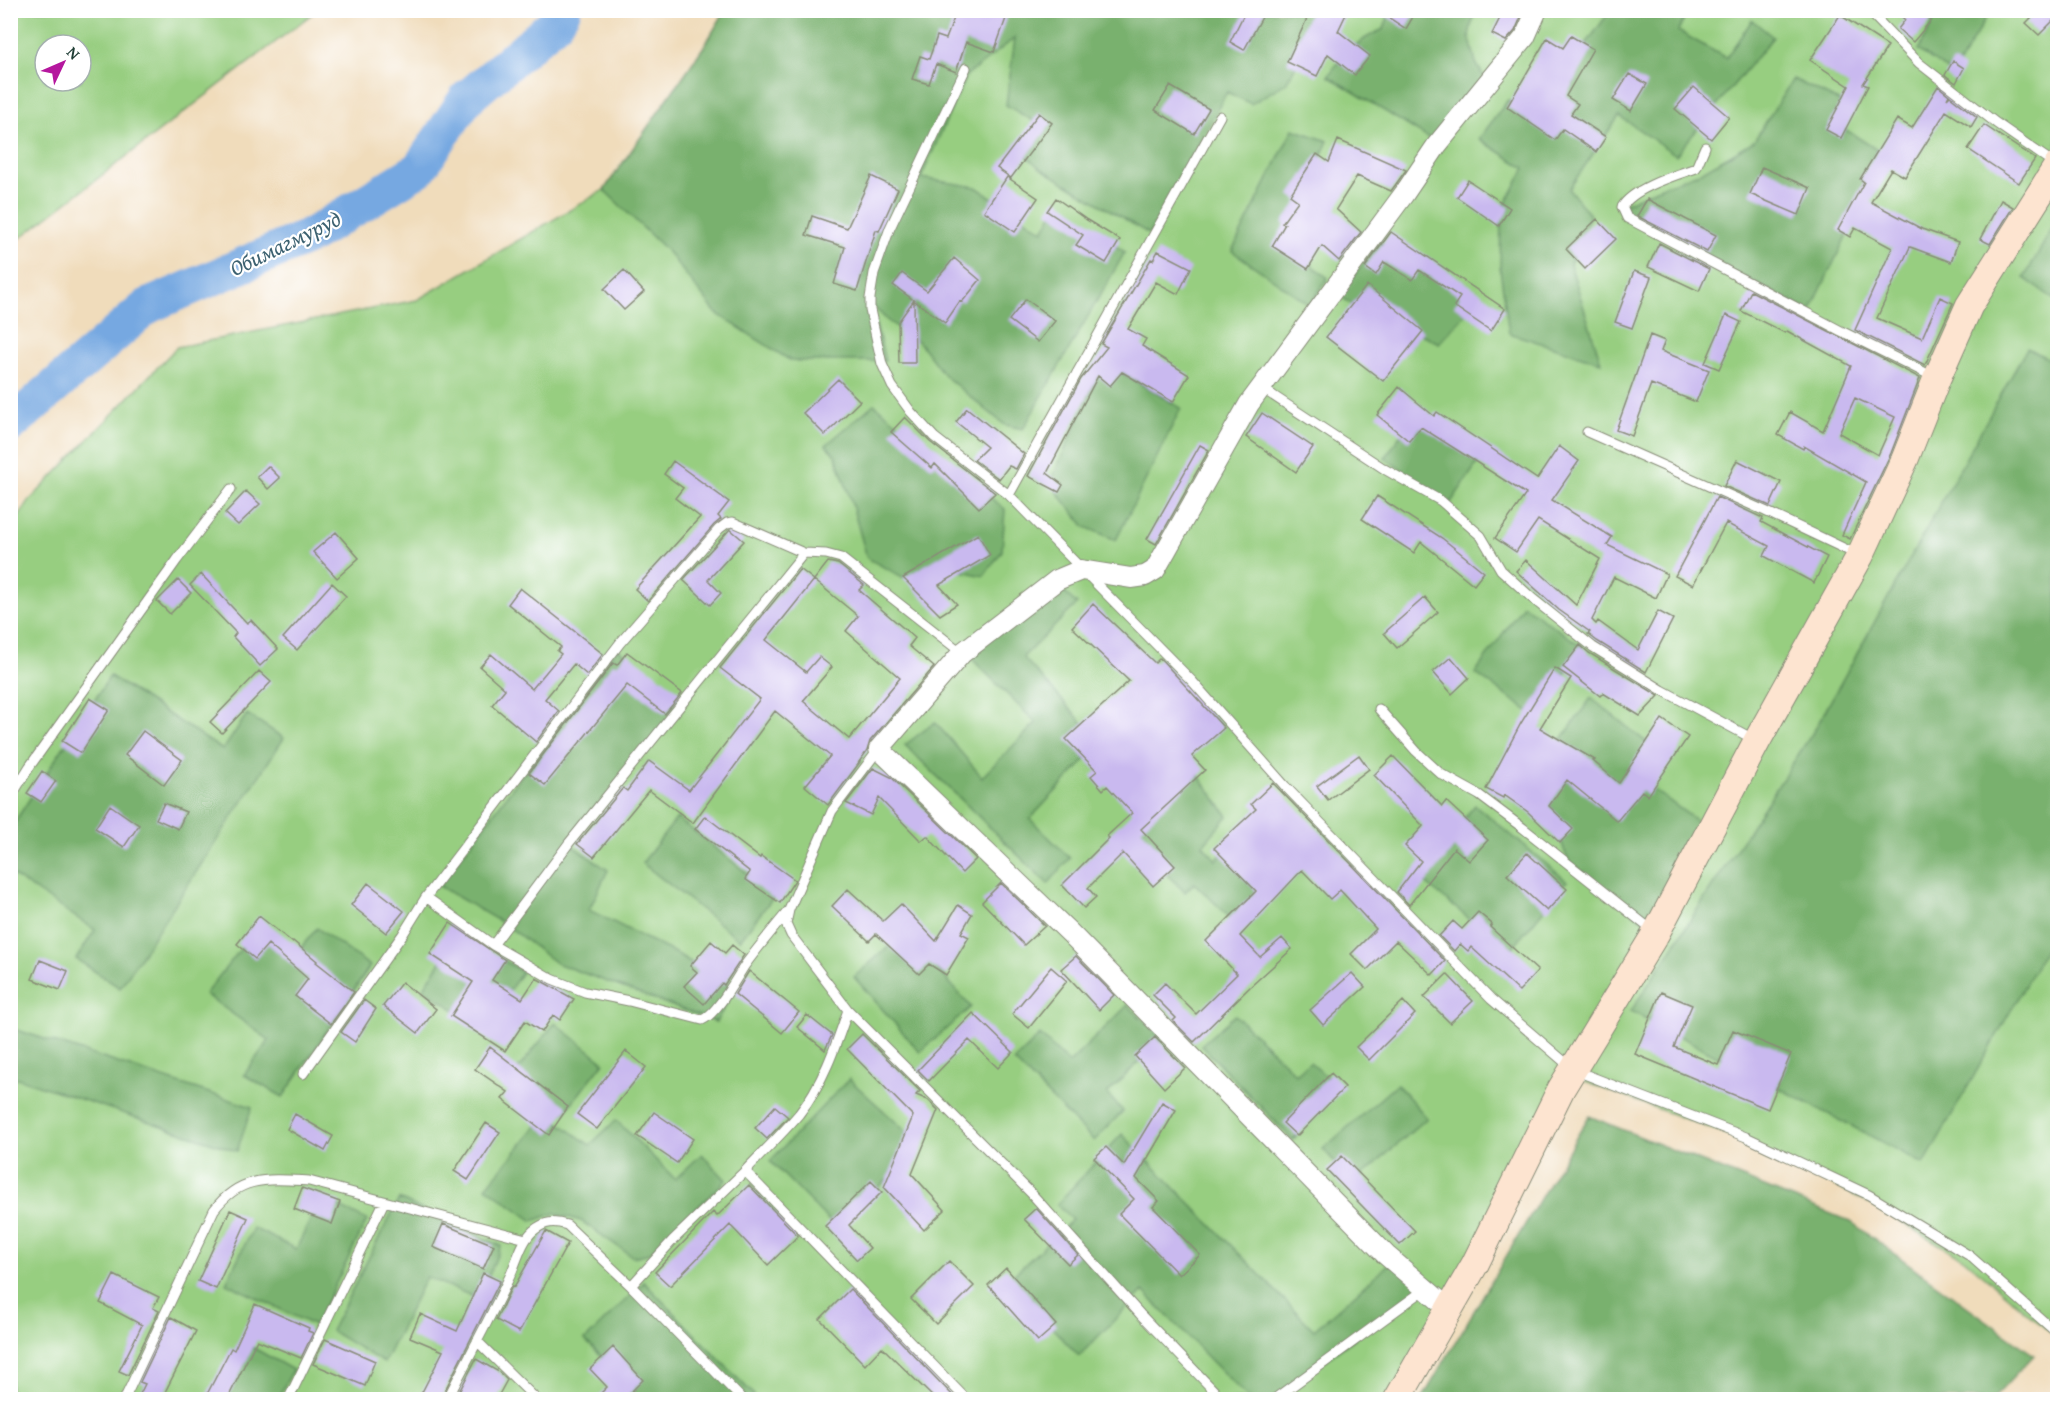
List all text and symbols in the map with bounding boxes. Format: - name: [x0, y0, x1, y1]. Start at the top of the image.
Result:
- north arrow: [33, 33, 93, 93]
- text: N: [61, 40, 86, 65]
- water label: Обимагмуруд: [224, 202, 346, 284]

